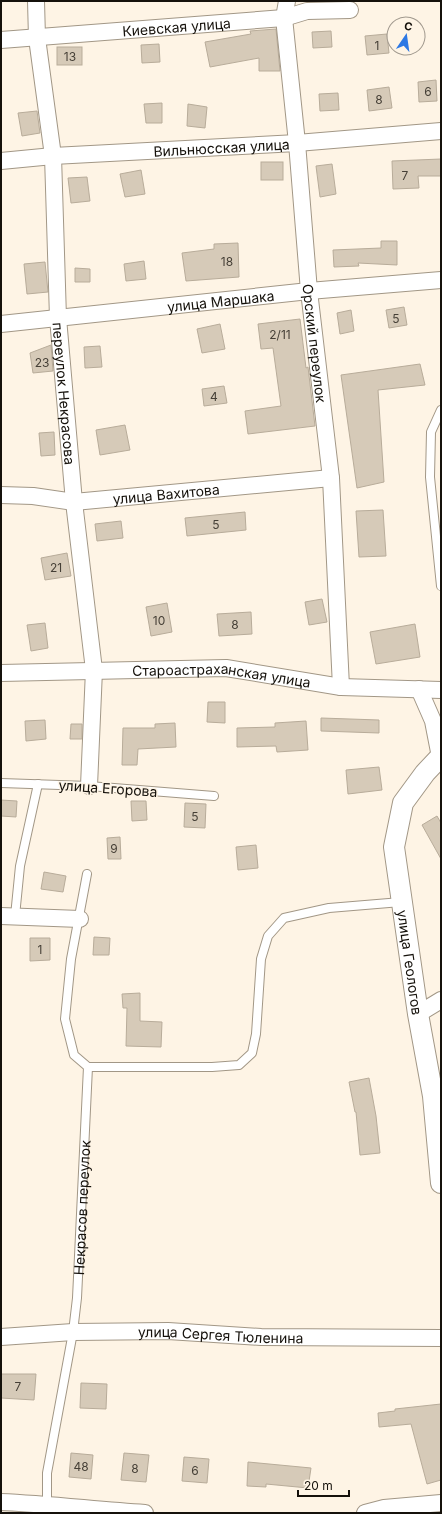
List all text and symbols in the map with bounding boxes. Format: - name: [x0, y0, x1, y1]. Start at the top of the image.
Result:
- street label: Киевская улица: [122, 14, 231, 39]
- north arrow: [386, 16, 426, 56]
- text: С: [403, 19, 414, 34]
- house number: 1: [375, 38, 379, 53]
- house number: 13: [64, 49, 76, 64]
- house number: 6: [424, 84, 432, 99]
- house number: 8: [375, 92, 383, 107]
- street label: Вильнюсская улица: [153, 135, 290, 159]
- house number: 7: [402, 168, 409, 183]
- house number: 18: [221, 254, 233, 269]
- street label: Орский переулок: [300, 283, 331, 404]
- street label: улица Маршака: [166, 286, 275, 315]
- house number: 5: [392, 311, 400, 326]
- street label: переулок Некрасова: [50, 322, 79, 466]
- house number: 2/11: [269, 327, 291, 342]
- house number: 23: [35, 355, 49, 370]
- house number: 4: [210, 389, 218, 404]
- street label: улица Вахитова: [112, 480, 220, 507]
- house number: 5: [212, 517, 220, 532]
- house number: 21: [50, 560, 62, 575]
- house number: 10: [153, 613, 165, 628]
- house number: 8: [231, 617, 239, 632]
- street label: Староастраханская улица: [132, 659, 312, 690]
- street label: улица Егорова: [58, 776, 158, 800]
- house number: 5: [191, 809, 199, 824]
- house number: 9: [110, 841, 118, 856]
- street label: улица Геологов: [395, 909, 427, 1016]
- house number: 1: [38, 942, 42, 957]
- street label: Некрасов переулок: [70, 1139, 93, 1276]
- street label: улица Сергея Тюленина: [138, 1322, 303, 1346]
- house number: 7: [15, 1379, 22, 1394]
- house number: 48: [73, 1459, 89, 1474]
- house number: 8: [131, 1461, 139, 1476]
- house number: 6: [191, 1463, 199, 1478]
- scale bar: [298, 1472, 349, 1498]
- text: 20 m: [304, 1478, 333, 1493]

